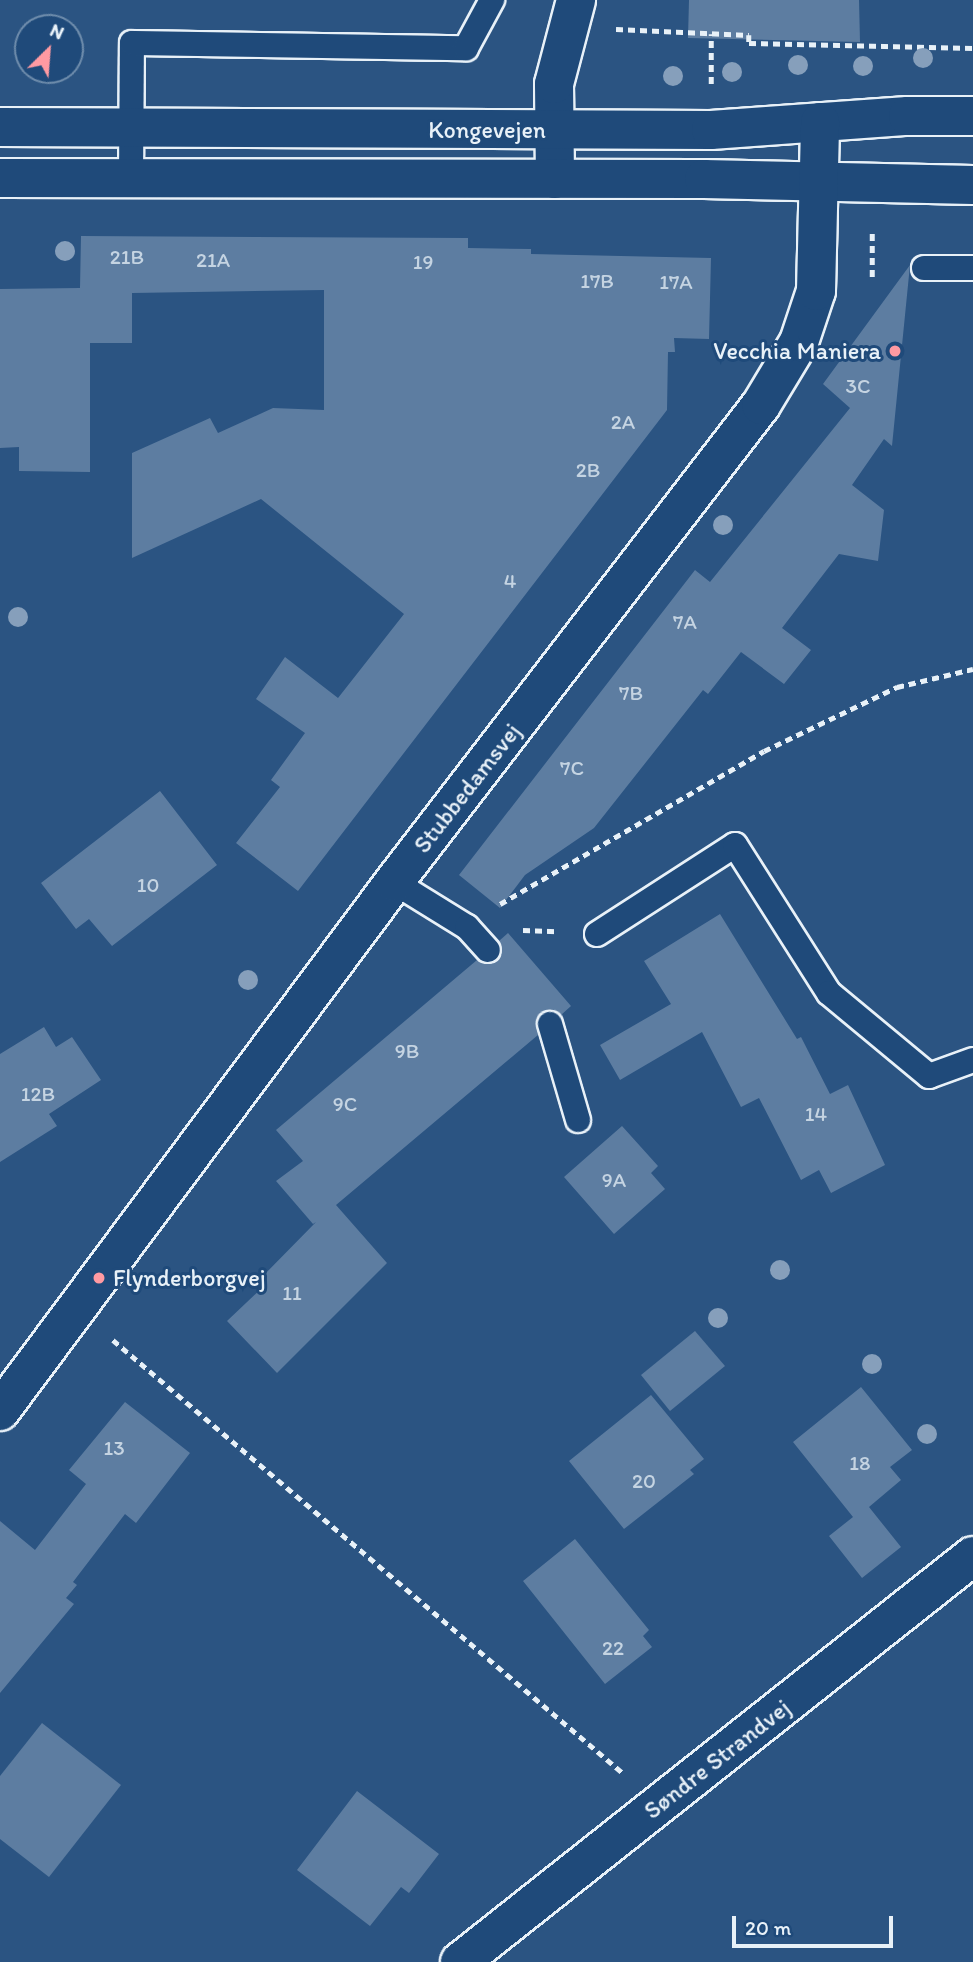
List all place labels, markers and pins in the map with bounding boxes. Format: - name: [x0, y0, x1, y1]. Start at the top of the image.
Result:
- place label: Vecchia Maniera: [713, 337, 881, 365]
- marker: Vecchia Maniera: [887, 343, 903, 359]
- place label: Flynderborgvej: [113, 1264, 266, 1292]
- marker: Flynderborgvej: [91, 1270, 107, 1286]

